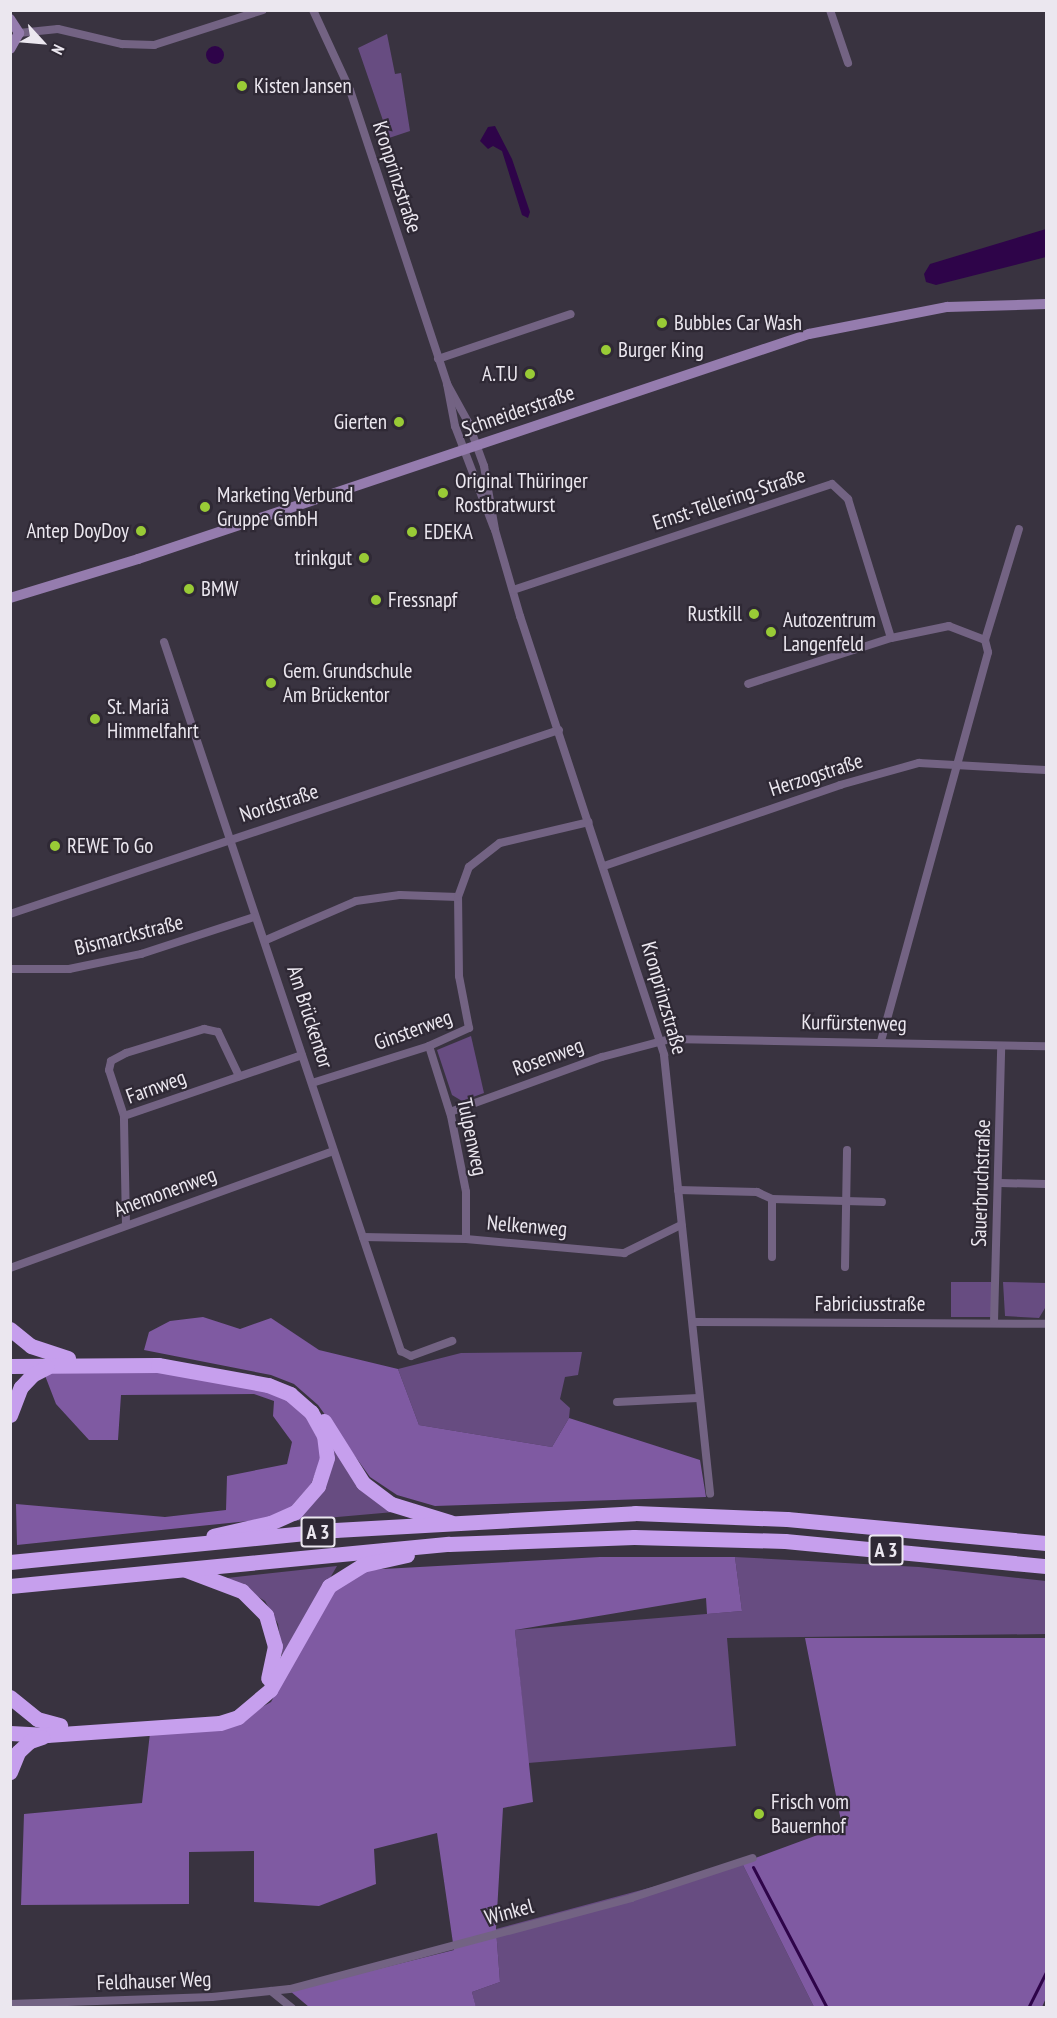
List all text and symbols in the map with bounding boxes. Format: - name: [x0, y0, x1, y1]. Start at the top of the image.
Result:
- north arrow: [12, 12, 72, 72]
- text: N: [47, 42, 69, 58]
- place label: Kisten Jansen: [254, 73, 352, 99]
- marker: Kisten Jansen: [235, 79, 249, 93]
- street label: Kronprinzstraße: [367, 118, 427, 236]
- place label: Bubbles Car Wash: [674, 310, 802, 336]
- marker: Bubbles Car Wash: [655, 316, 669, 330]
- place label: Burger King: [618, 337, 704, 363]
- marker: Burger King: [599, 343, 613, 357]
- place label: A.T.U: [482, 361, 518, 387]
- marker: A.T.U: [523, 367, 537, 381]
- street label: Schneiderstraße: [458, 380, 578, 442]
- place label: Gierten: [334, 409, 387, 435]
- marker: Gierten: [392, 415, 406, 429]
- street label: Ernst-Tellering-Straße: [649, 462, 809, 536]
- place label: Original Thüringer Rostbratwurst: [455, 468, 588, 518]
- place label: Marketing Verbund Gruppe GmbH: [217, 482, 354, 532]
- marker: Original Thüringer Rostbratwurst: [436, 486, 450, 500]
- marker: Marketing Verbund Gruppe GmbH: [198, 500, 212, 514]
- place label: Antep DoyDoy: [26, 518, 129, 544]
- place label: EDEKA: [424, 519, 473, 545]
- marker: Antep DoyDoy: [134, 524, 148, 538]
- marker: EDEKA: [405, 525, 419, 539]
- place label: trinkgut: [295, 545, 352, 571]
- marker: trinkgut: [357, 551, 371, 565]
- place label: BMW: [201, 576, 238, 602]
- marker: BMW: [182, 582, 196, 596]
- place label: Fressnapf: [388, 587, 457, 613]
- marker: Fressnapf: [369, 593, 383, 607]
- place label: Rustkill: [687, 601, 742, 627]
- marker: Rustkill: [747, 607, 761, 621]
- place label: Autozentrum Langenfeld: [783, 607, 876, 657]
- marker: Autozentrum Langenfeld: [764, 625, 778, 639]
- place label: Gem. Grundschule Am Brückentor: [283, 658, 414, 708]
- marker: Gem. Grundschule Am Brückentor: [264, 676, 278, 690]
- place label: St. Mariä Himmelfahrt: [107, 694, 199, 744]
- marker: St. Mariä Himmelfahrt: [88, 712, 102, 726]
- street label: Herzogstraße: [766, 748, 866, 802]
- street label: Nordstraße: [237, 778, 321, 828]
- place label: REWE To Go: [67, 833, 154, 859]
- marker: REWE To Go: [48, 839, 62, 853]
- street label: Bismarckstraße: [72, 909, 186, 961]
- street label: Kronprinzstraße: [636, 939, 692, 1057]
- street label: Am Brückentor: [282, 962, 338, 1072]
- street label: Ginsterweg: [371, 1004, 455, 1056]
- street label: Kurfürstenweg: [801, 1009, 907, 1037]
- street label: Rosenweg: [509, 1033, 587, 1081]
- street label: Farnweg: [123, 1065, 189, 1109]
- street label: Tulpenweg: [452, 1096, 492, 1178]
- street label: Sauerbruchstraße: [966, 1119, 996, 1247]
- street label: Anemonenweg: [110, 1162, 220, 1222]
- street label: Nelkenweg: [486, 1210, 568, 1242]
- street label: Fabriciusstraße: [815, 1291, 925, 1317]
- road number: A 3: [300, 1515, 336, 1549]
- road number: A 3: [868, 1533, 904, 1567]
- place label: Frisch vom Bauernhof: [771, 1789, 849, 1839]
- marker: Frisch vom Bauernhof: [752, 1807, 766, 1821]
- street label: Winkel: [482, 1893, 536, 1931]
- street label: Feldhauser Weg: [96, 1966, 212, 1996]

